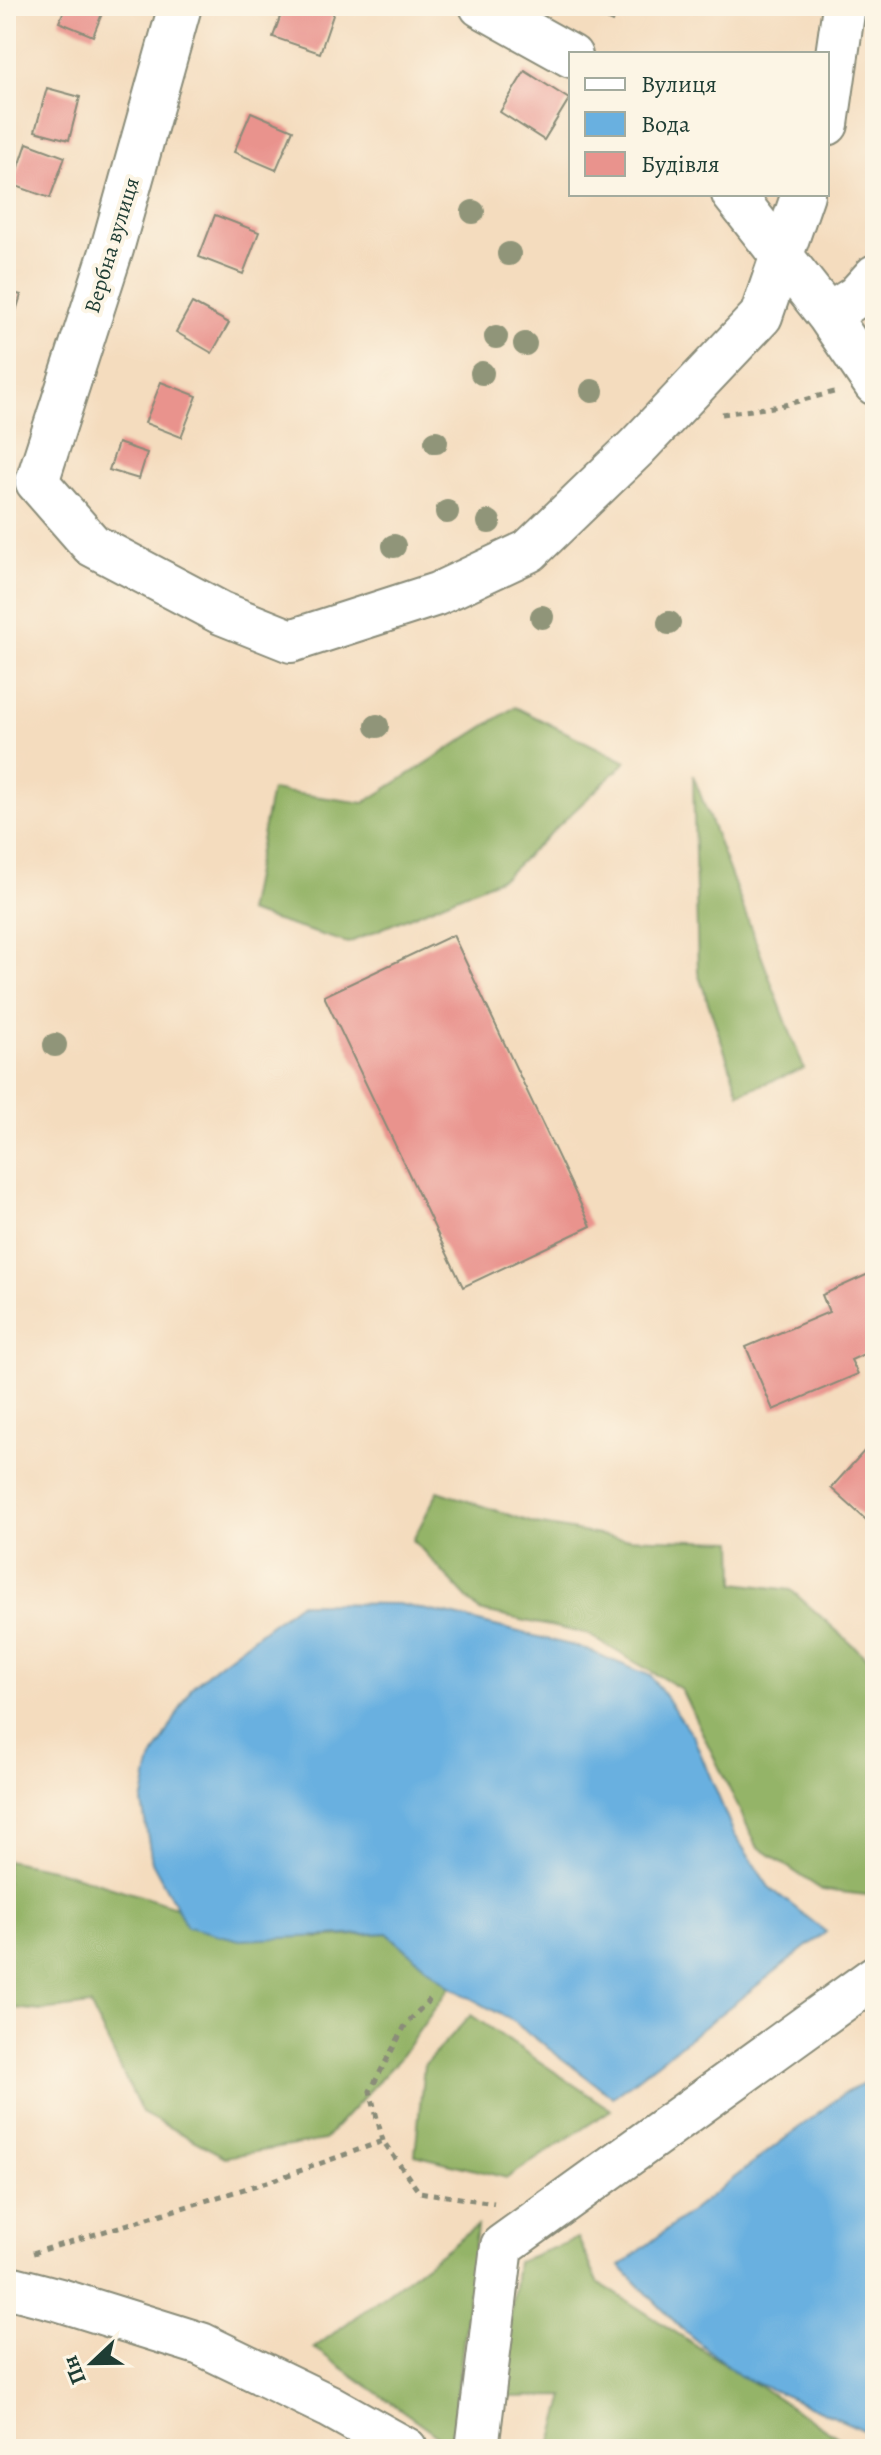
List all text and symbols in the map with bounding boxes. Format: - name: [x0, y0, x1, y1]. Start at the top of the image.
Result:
- legend: [569, 52, 829, 196]
- text: Вулиця: [641, 68, 717, 100]
- text: Вода: [641, 108, 690, 140]
- text: Будівля: [641, 148, 720, 180]
- street label: Вербна вулиця: [77, 174, 147, 317]
- north arrow: [52, 2323, 132, 2403]
- text: Пн: [55, 2351, 94, 2389]

